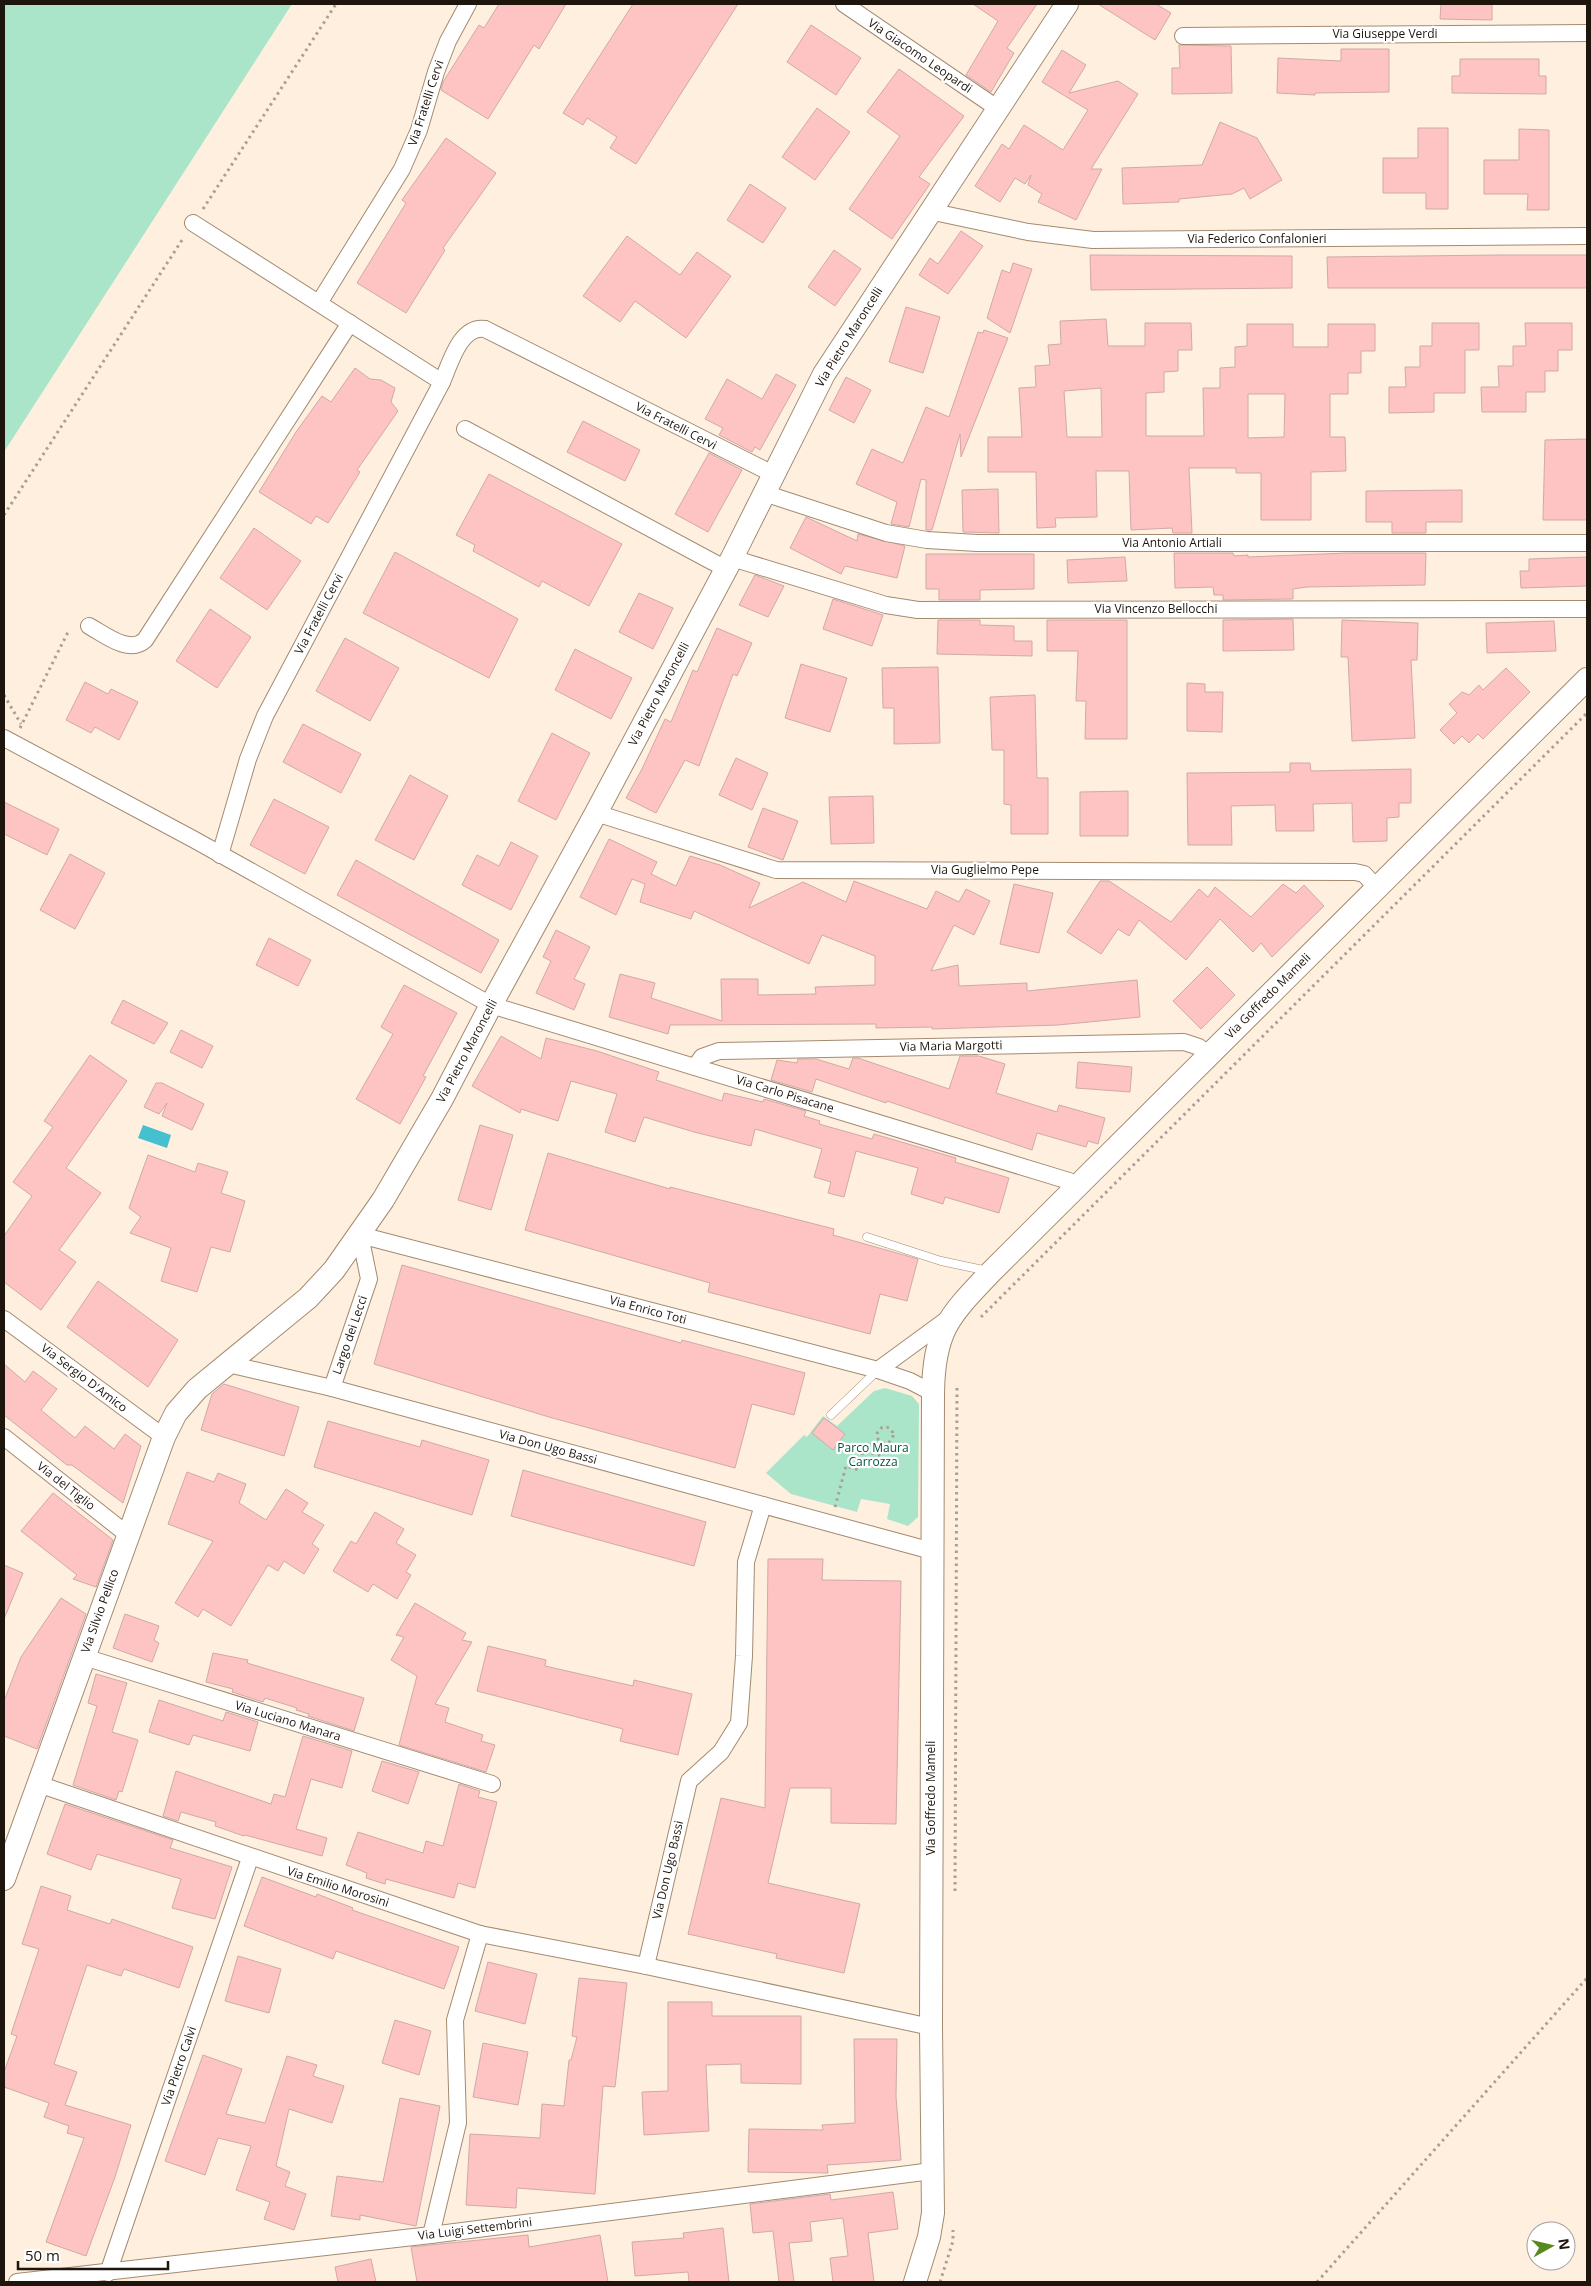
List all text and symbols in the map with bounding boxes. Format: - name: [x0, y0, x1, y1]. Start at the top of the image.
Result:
- street label: Via Giacomo Leopardi: [865, 14, 976, 97]
- street label: Via Giuseppe Verdi: [1332, 25, 1438, 42]
- street label: Via Fratelli Cervi: [404, 58, 447, 148]
- street label: Via Federico Confalonieri: [1187, 230, 1327, 247]
- street label: Via Pietro Maroncelli: [811, 283, 886, 390]
- street label: Via Fratelli Cervi: [633, 398, 720, 453]
- street label: Via Antonio Artiali: [1122, 534, 1222, 551]
- street label: Via Fratelli Cervi: [290, 570, 347, 657]
- street label: Via Vincenzo Bellocchi: [1095, 600, 1217, 617]
- street label: Via Pietro Maroncelli: [624, 639, 693, 749]
- street label: Via Guglielmo Pepe: [931, 861, 1039, 878]
- street label: Via Goffredo Mameli: [1221, 949, 1314, 1042]
- street label: Via Pietro Maroncelli: [432, 996, 501, 1106]
- street label: Via Maria Margotti: [899, 1036, 1003, 1055]
- street label: Via Carlo Pisacane: [734, 1071, 836, 1117]
- street label: Via Enrico Toti: [608, 1291, 689, 1328]
- street label: Largo dei Lecci: [328, 1293, 371, 1377]
- street label: Via Sergio D'Amico: [38, 1339, 131, 1416]
- street label: Via Don Ugo Bassi: [497, 1425, 599, 1468]
- park label: Parco Maura Carrozza: [837, 1439, 909, 1470]
- street label: Via del Tiglio: [34, 1457, 99, 1514]
- street label: Via Silvio Pellico: [76, 1567, 123, 1655]
- street label: Via Luciano Manara: [233, 1696, 343, 1745]
- street label: Via Goffredo Mameli: [922, 1741, 939, 1855]
- street label: Via Don Ugo Bassi: [648, 1819, 687, 1921]
- street label: Via Emilio Morosini: [285, 1862, 391, 1911]
- street label: Via Pietro Calvi: [157, 2024, 200, 2108]
- street label: Via Luigi Settembrini: [417, 2213, 533, 2244]
- north arrow: [1526, 2221, 1576, 2271]
- text: N: [1554, 2237, 1575, 2251]
- scale bar: [18, 2238, 168, 2270]
- text: 50 m: [25, 2245, 60, 2265]

